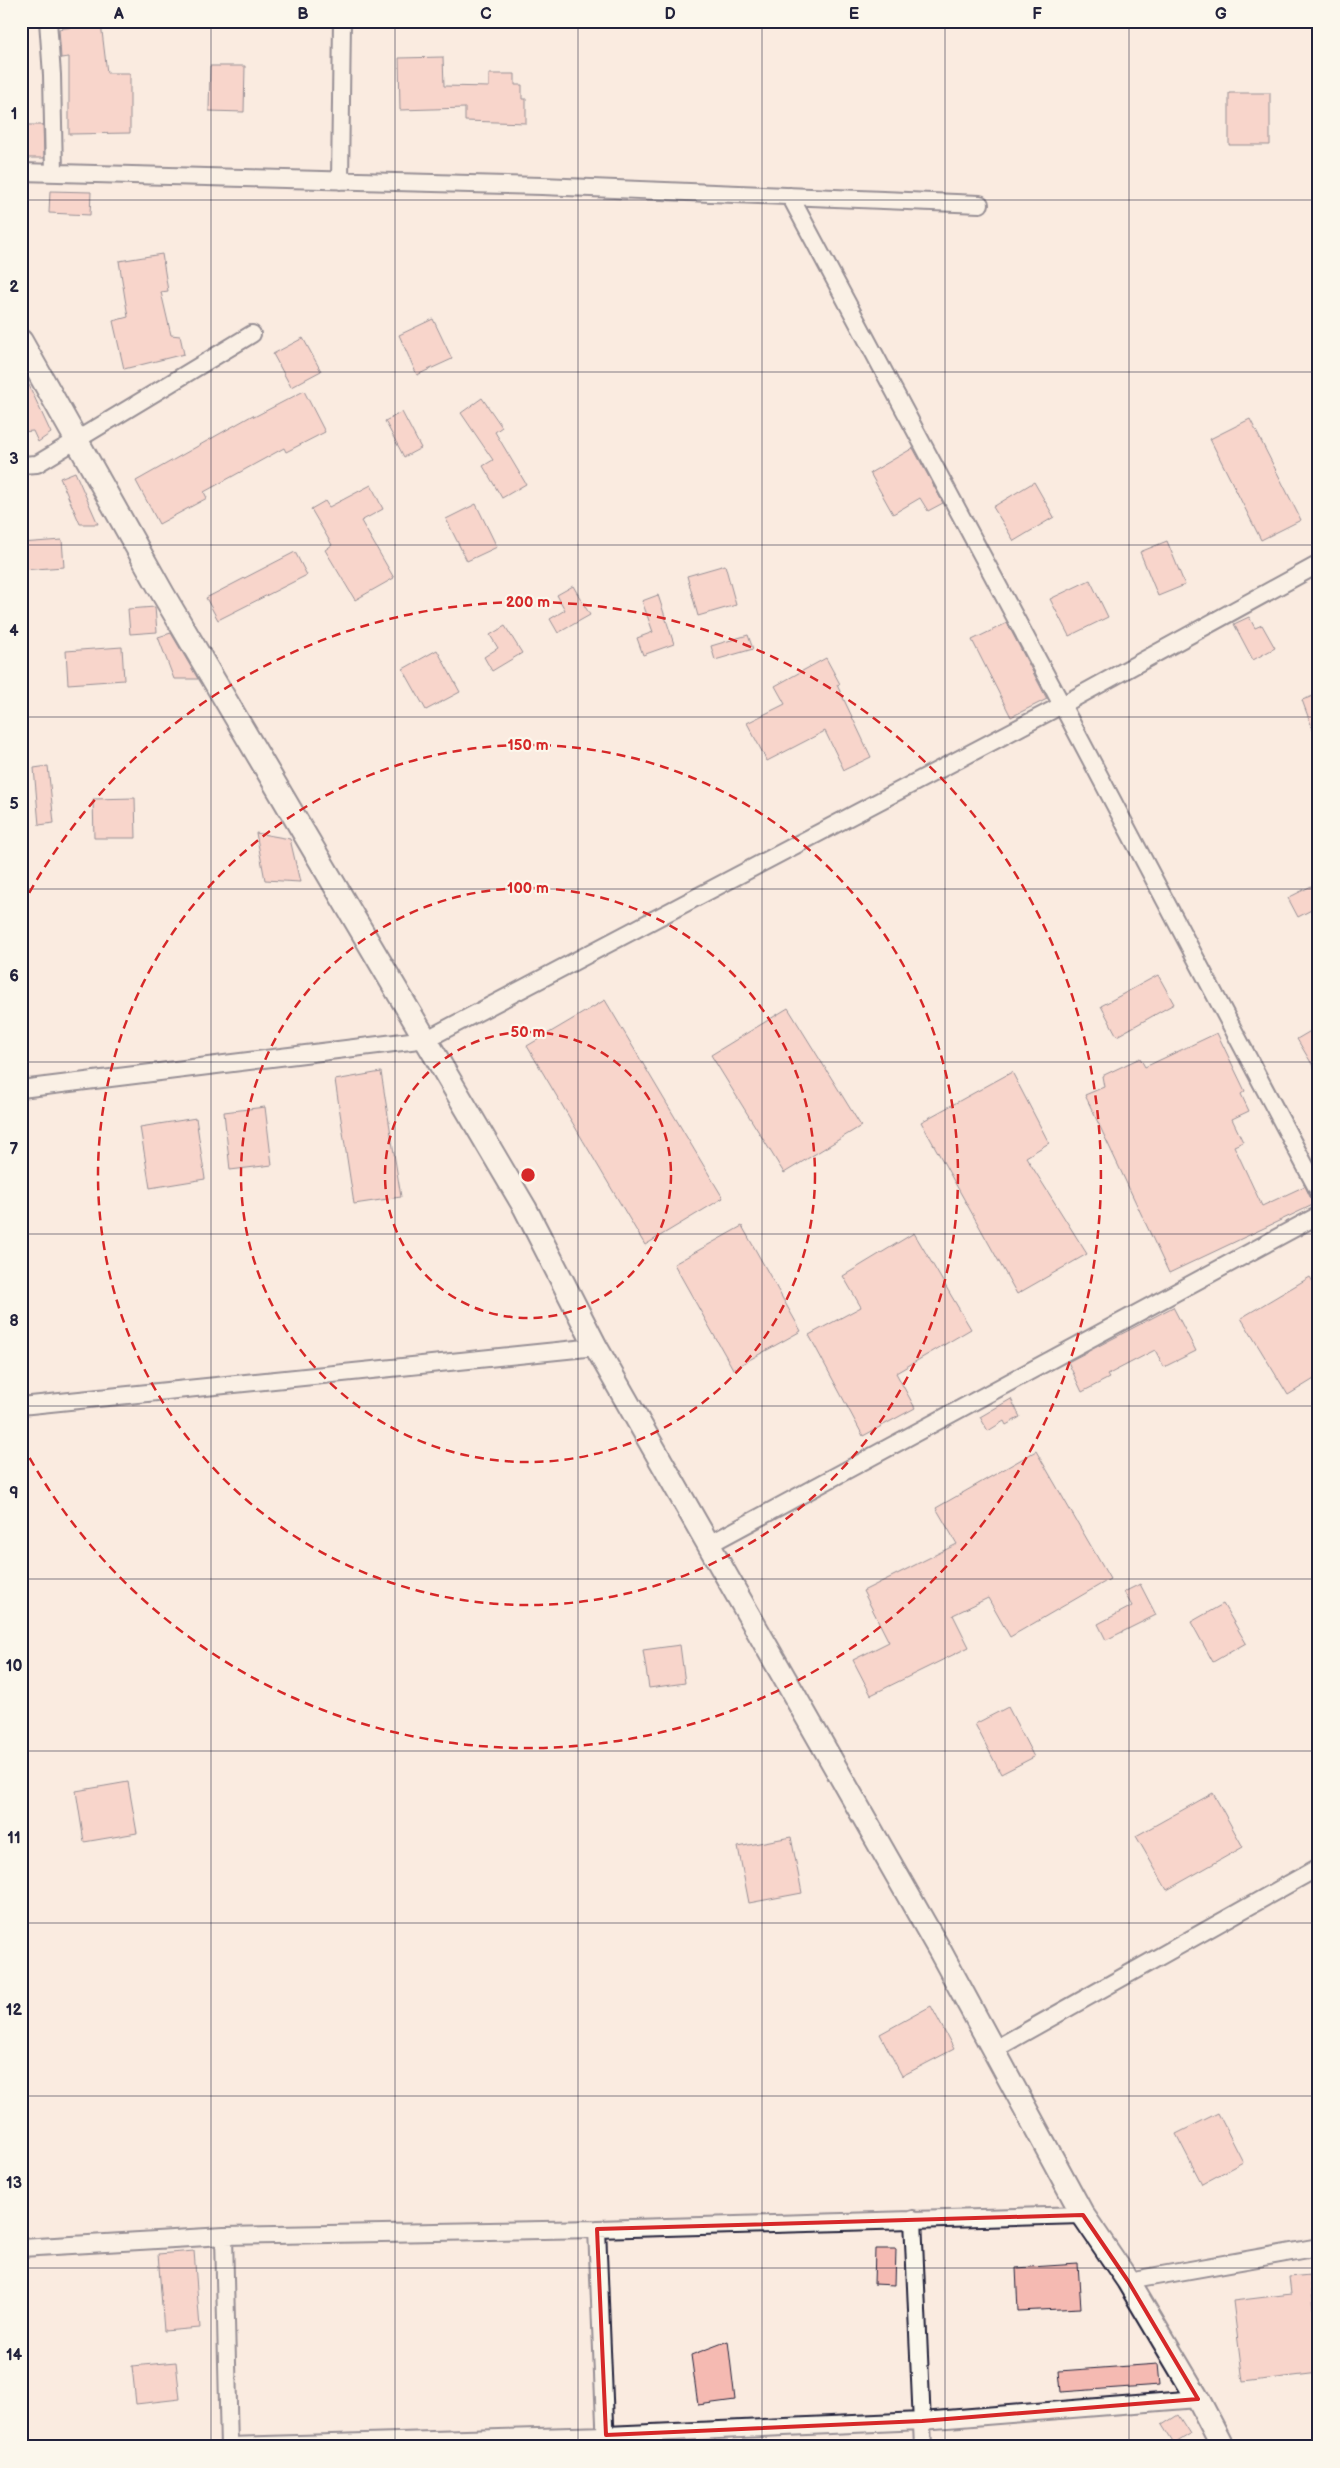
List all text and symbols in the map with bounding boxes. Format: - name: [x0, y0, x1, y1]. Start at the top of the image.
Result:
- text: A: [113, 5, 124, 24]
- text: B: [297, 5, 309, 24]
- text: C: [480, 5, 492, 24]
- text: D: [664, 5, 676, 24]
- text: E: [849, 5, 859, 24]
- text: F: [1032, 5, 1042, 24]
- text: G: [1215, 5, 1227, 24]
- text: 1: [11, 105, 17, 124]
- text: 2: [9, 278, 19, 297]
- text: 3: [9, 450, 19, 469]
- text: 200 m: [506, 593, 550, 612]
- text: 4: [9, 622, 19, 641]
- text: 150 m: [507, 736, 549, 755]
- text: 5: [9, 795, 19, 814]
- text: 100 m: [507, 879, 549, 898]
- text: 6: [9, 967, 19, 986]
- text: 50 m: [511, 1023, 546, 1042]
- text: 7: [10, 1140, 19, 1159]
- centre of rings: [519, 1166, 537, 1184]
- text: 8: [9, 1312, 19, 1331]
- text: 9: [9, 1484, 19, 1503]
- text: 10: [6, 1657, 22, 1676]
- text: 11: [7, 1829, 21, 1848]
- text: 12: [6, 2001, 23, 2020]
- text: 13: [6, 2174, 22, 2193]
- text: 14: [6, 2346, 23, 2365]

